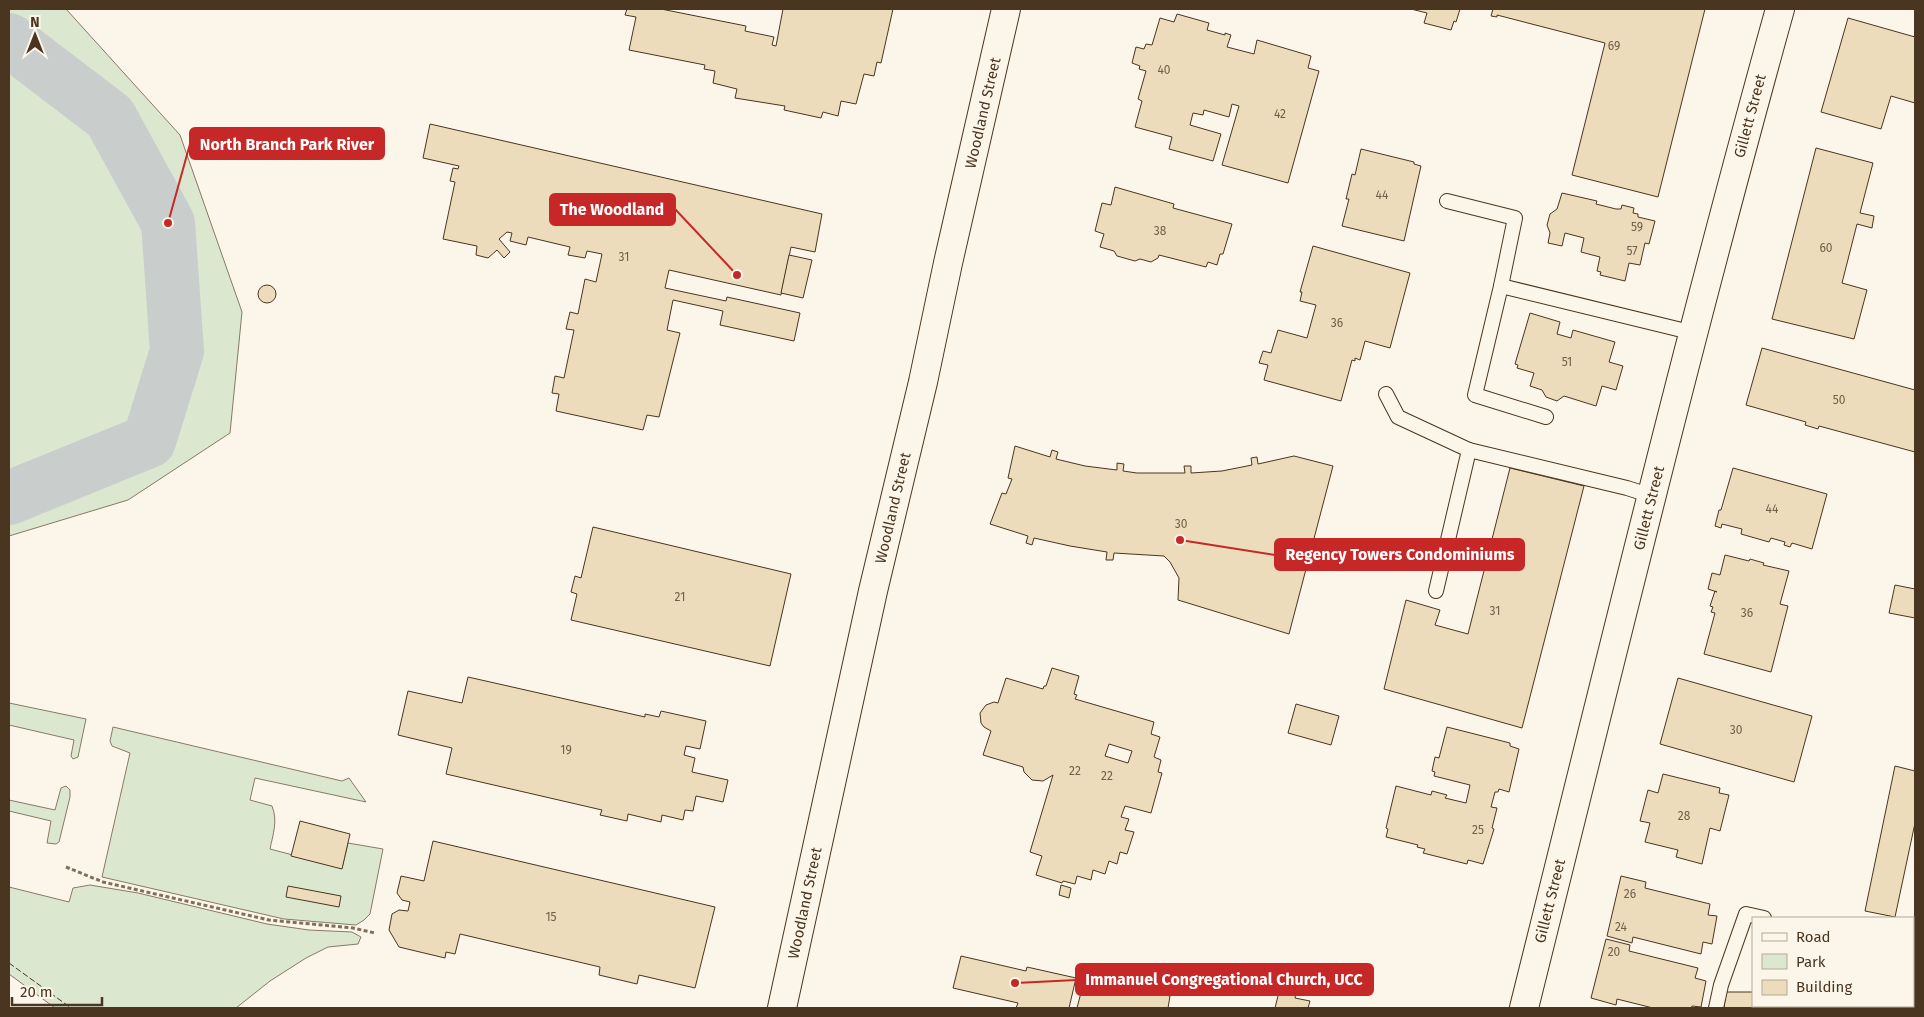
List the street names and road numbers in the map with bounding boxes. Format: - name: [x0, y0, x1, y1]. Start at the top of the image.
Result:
- street label: Woodland Street: [961, 55, 1005, 170]
- street label: Gillett Street: [1730, 72, 1770, 160]
- street label: Woodland Street: [871, 450, 915, 565]
- street label: Gillett Street: [1630, 463, 1668, 552]
- street label: Woodland Street: [784, 845, 826, 960]
- street label: Gillett Street: [1531, 856, 1569, 945]

